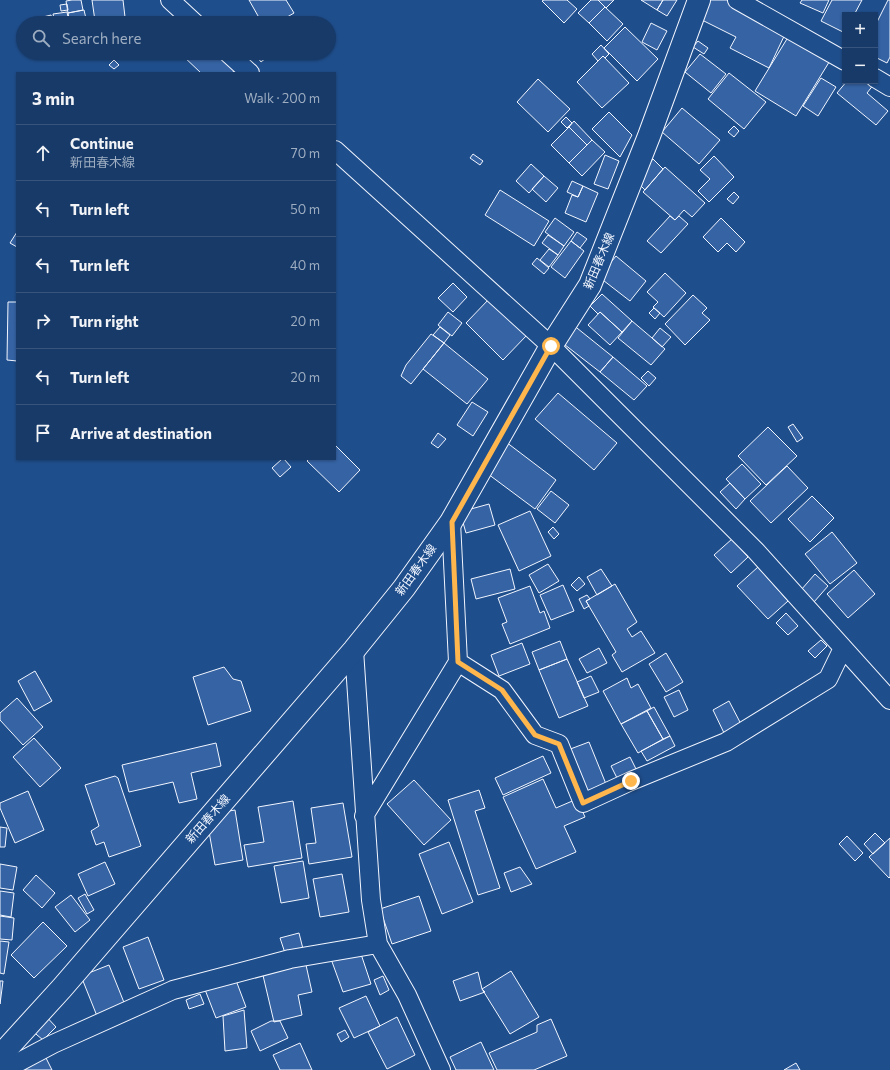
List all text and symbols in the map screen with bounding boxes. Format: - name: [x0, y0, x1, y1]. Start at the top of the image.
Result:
- map controls: [842, 12, 878, 84]
- button: +: [842, 12, 878, 48]
- search box: [16, 16, 336, 60]
- icon: search: [30, 27, 52, 49]
- text: Search here: [62, 29, 141, 47]
- button: −: [842, 48, 878, 84]
- text: 3 min: [32, 88, 75, 109]
- text: Walk · 200 m: [244, 90, 320, 106]
- text: Continue: [70, 134, 134, 152]
- icon: ahead: [32, 142, 54, 164]
- text: 70 m: [291, 145, 320, 161]
- text: 新田春木線: [70, 154, 135, 170]
- icon: left: [32, 198, 54, 220]
- text: Turn left: [70, 200, 129, 218]
- text: 50 m: [290, 201, 320, 217]
- street label: 新田春木線: [580, 230, 616, 291]
- icon: left: [32, 254, 54, 276]
- text: Turn left: [70, 256, 129, 274]
- text: 40 m: [290, 257, 320, 273]
- icon: right: [32, 310, 54, 332]
- text: Turn right: [70, 312, 139, 330]
- text: 20 m: [291, 313, 320, 329]
- route start: [542, 337, 560, 355]
- icon: left: [32, 366, 54, 388]
- text: Turn left: [70, 368, 129, 386]
- text: 20 m: [291, 369, 320, 385]
- icon: arrive: [32, 422, 54, 444]
- text: Arrive at destination: [70, 424, 212, 442]
- street label: 新田春木線: [392, 541, 438, 598]
- route end: [622, 772, 640, 790]
- street label: 新田春木線: [182, 791, 232, 846]

